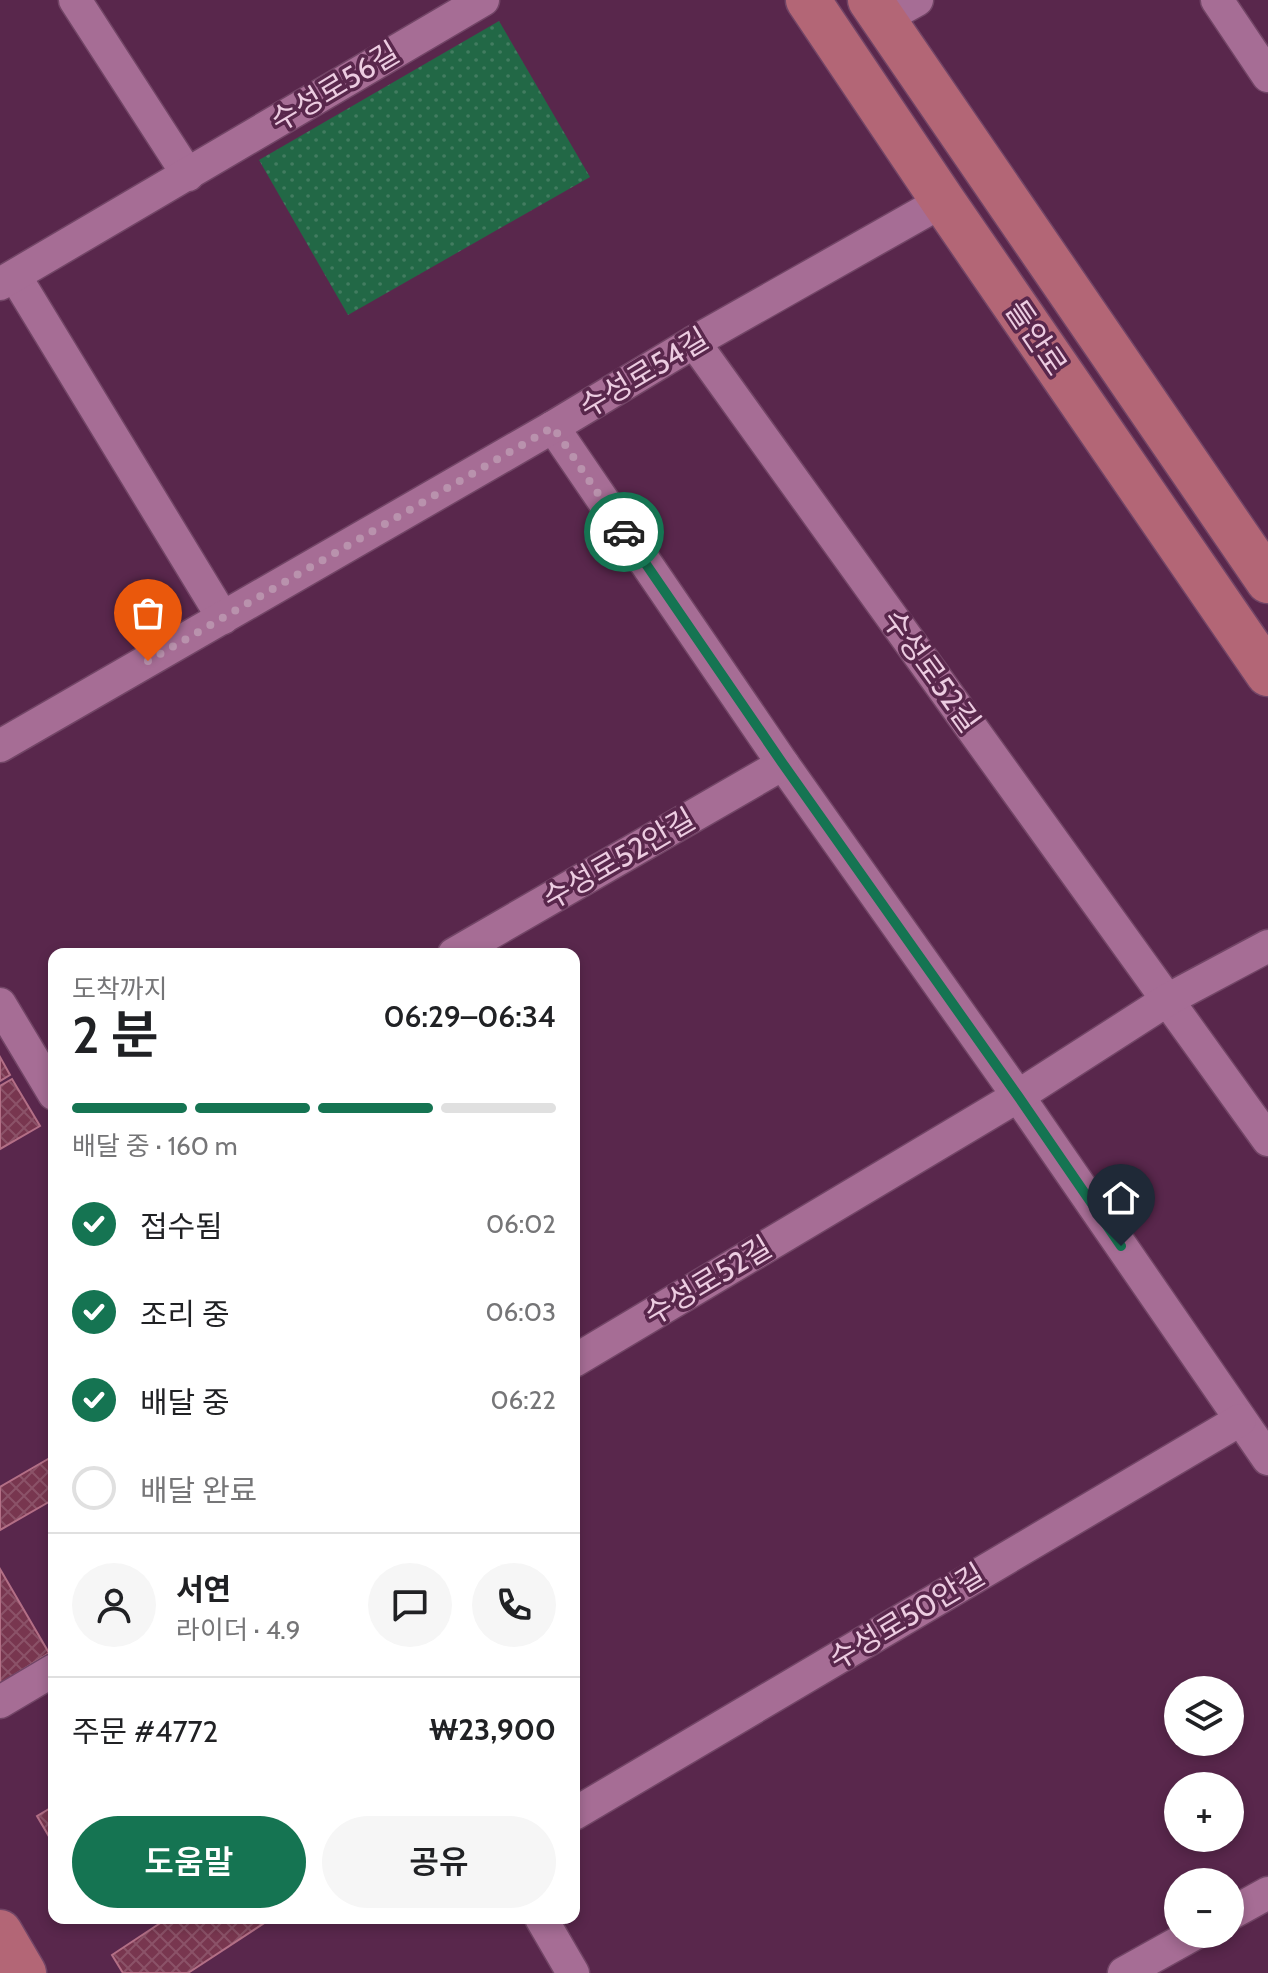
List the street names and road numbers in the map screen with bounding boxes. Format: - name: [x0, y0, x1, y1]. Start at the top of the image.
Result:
- street label: 수성로56길: [264, 34, 406, 139]
- street label: 들안로: [998, 293, 1075, 382]
- street label: 수성로54길: [573, 320, 715, 426]
- street label: 수성로52길: [875, 602, 988, 739]
- street label: 수성로52안길: [536, 800, 702, 917]
- street label: 수성로52길: [637, 1228, 778, 1333]
- street label: 수성로50안길: [822, 1556, 991, 1678]

